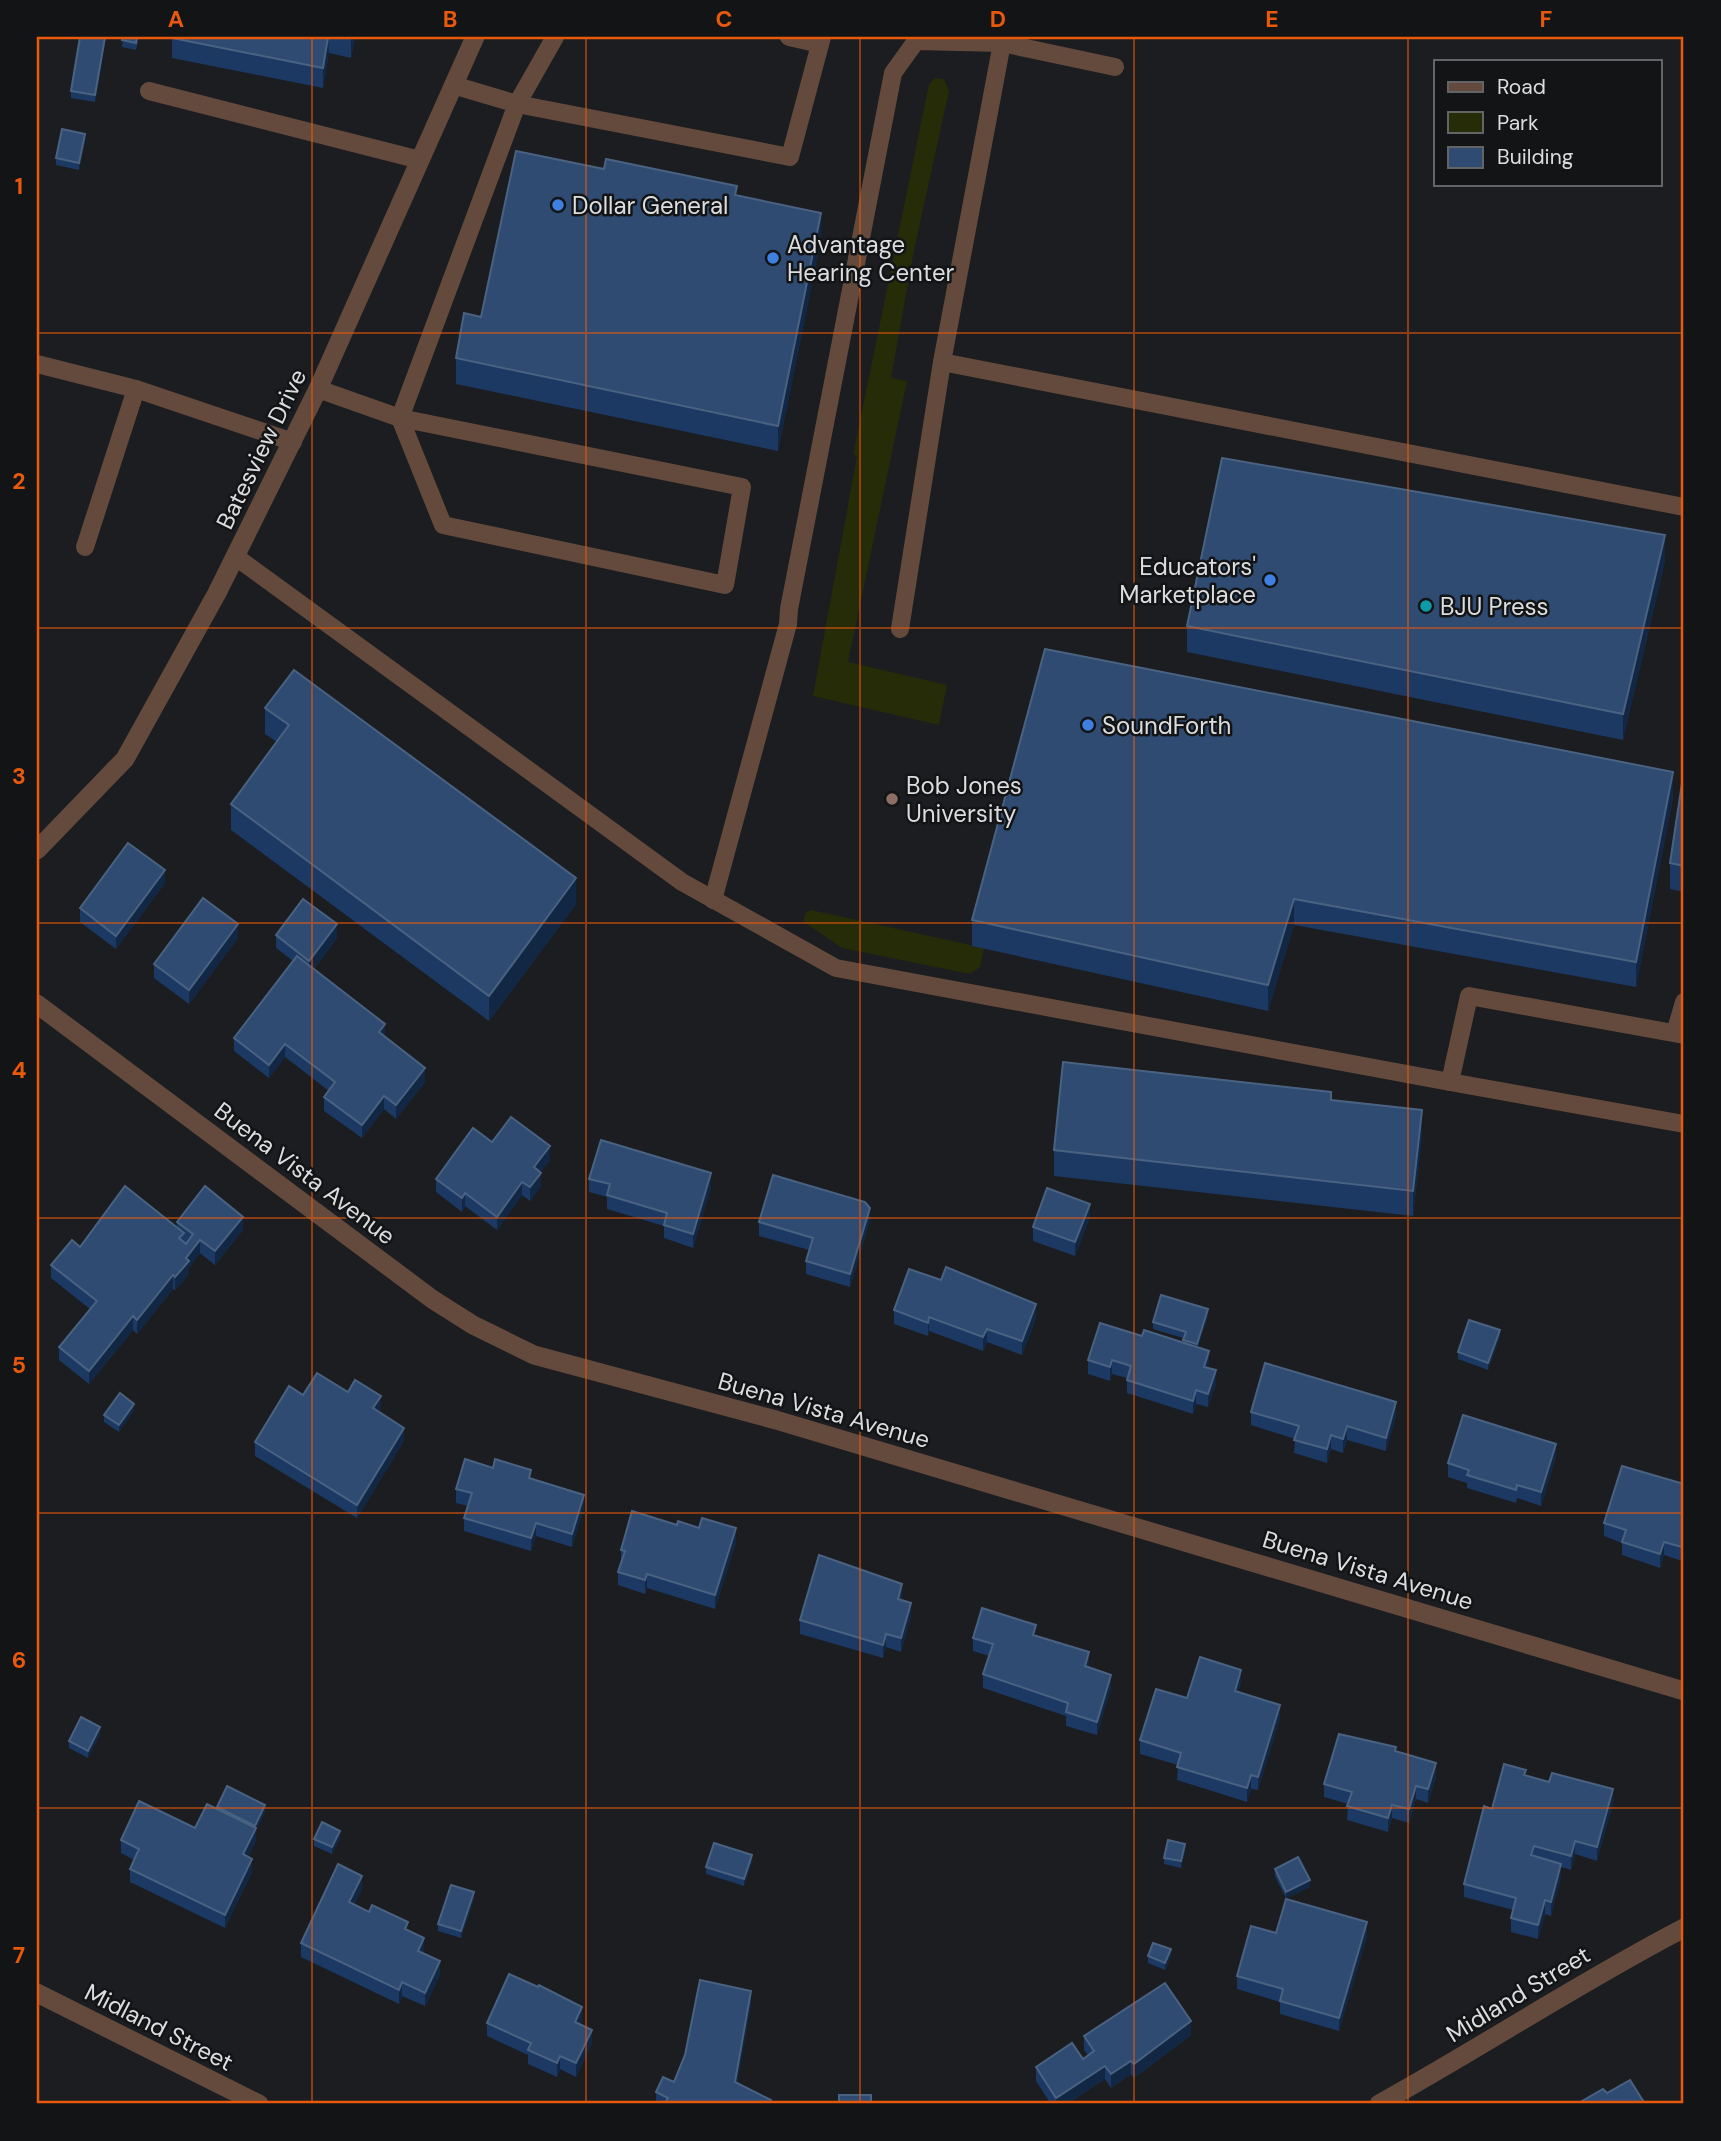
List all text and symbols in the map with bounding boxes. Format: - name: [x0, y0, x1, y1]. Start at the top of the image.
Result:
- text: A: [168, 4, 184, 34]
- text: B: [443, 4, 457, 34]
- text: C: [716, 4, 732, 34]
- text: D: [990, 4, 1006, 34]
- text: E: [1265, 4, 1279, 34]
- text: F: [1540, 4, 1553, 34]
- legend: [1434, 60, 1662, 186]
- text: Road: [1497, 73, 1546, 101]
- text: Park: [1497, 109, 1539, 137]
- text: Building: [1497, 143, 1574, 171]
- text: 1: [15, 171, 23, 201]
- place label: Dollar General: [572, 190, 728, 221]
- marker: Dollar General: [550, 197, 566, 213]
- place label: Advantage Hearing Center: [787, 229, 955, 288]
- marker: Advantage Hearing Center: [765, 250, 781, 266]
- street label: Batesview Drive: [209, 364, 313, 534]
- text: 2: [12, 466, 26, 496]
- place label: Educators' Marketplace: [1119, 551, 1256, 610]
- marker: Educators' Marketplace: [1262, 572, 1278, 588]
- place label: BJU Press: [1440, 591, 1549, 622]
- marker: BJU Press: [1418, 598, 1434, 614]
- place label: SoundForth: [1102, 710, 1231, 741]
- marker: SoundForth: [1080, 717, 1096, 733]
- text: 3: [12, 761, 26, 791]
- place label: Bob Jones University: [906, 770, 1022, 829]
- marker: Bob Jones University: [884, 791, 900, 807]
- text: 4: [12, 1055, 27, 1085]
- street label: Buena Vista Avenue: [208, 1095, 402, 1251]
- text: 5: [12, 1350, 26, 1380]
- street label: Buena Vista Avenue: [715, 1365, 933, 1455]
- street label: Buena Vista Avenue: [1259, 1523, 1477, 1617]
- text: 6: [12, 1645, 26, 1675]
- street label: Midland Street: [1440, 1939, 1596, 2049]
- text: 7: [13, 1940, 25, 1970]
- street label: Midland Street: [80, 1976, 238, 2078]

